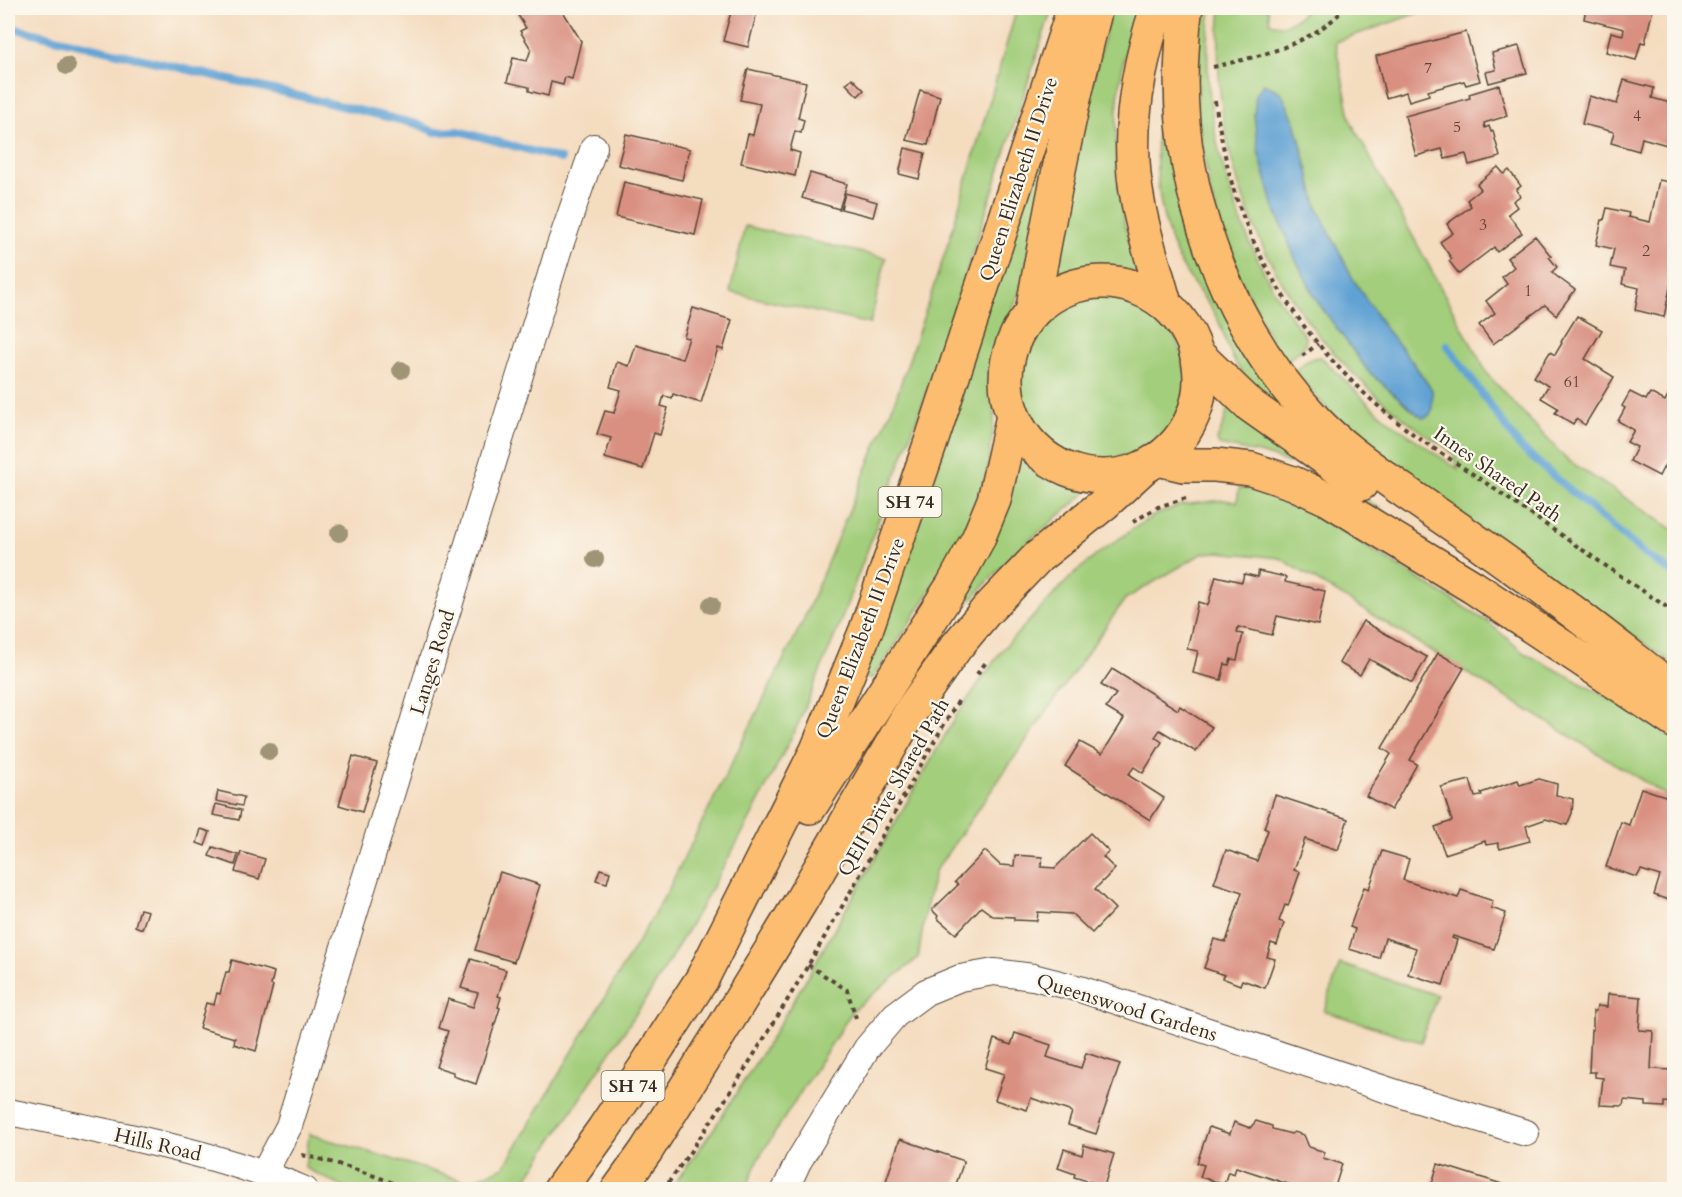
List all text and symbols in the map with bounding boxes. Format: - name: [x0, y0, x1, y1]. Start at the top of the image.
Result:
- house number: 7: [1424, 57, 1432, 79]
- street label: Queen Elizabeth II Drive: [973, 73, 1064, 285]
- house number: 4: [1633, 105, 1641, 127]
- house number: 5: [1453, 116, 1461, 138]
- house number: 3: [1479, 214, 1487, 236]
- house number: 2: [1642, 240, 1650, 262]
- house number: 1: [1524, 280, 1532, 302]
- house number: 61: [1564, 371, 1580, 393]
- street label: Innes Shared Path: [1428, 420, 1567, 529]
- road number: SH 74: [878, 487, 942, 517]
- street label: Queen Elizabeth II Drive: [810, 534, 911, 743]
- street label: Langes Road: [404, 606, 461, 718]
- street label: QEII Drive Shared Path: [831, 693, 956, 882]
- street label: Queenswood Gardens: [1033, 967, 1221, 1048]
- road number: SH 74: [602, 1071, 664, 1101]
- street label: Hills Road: [112, 1121, 204, 1168]

